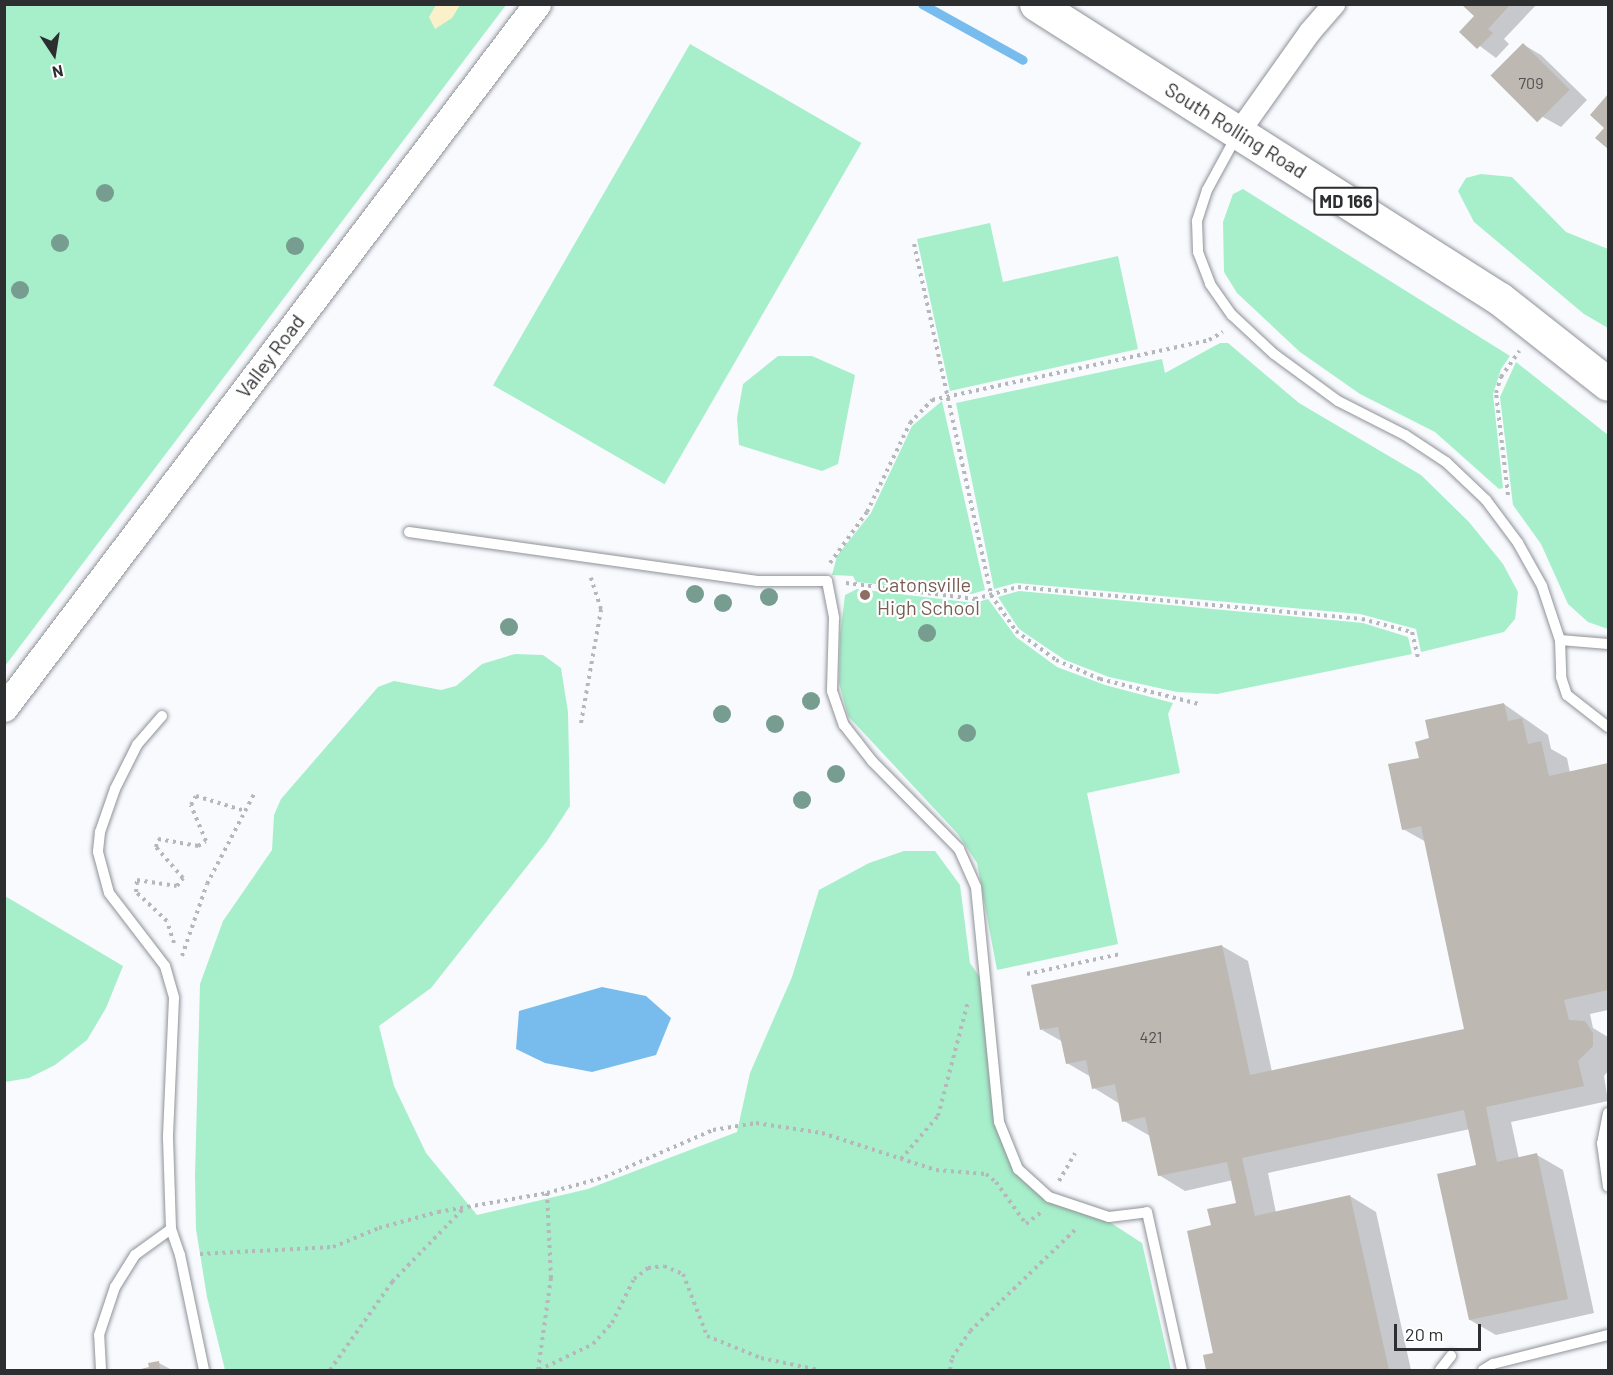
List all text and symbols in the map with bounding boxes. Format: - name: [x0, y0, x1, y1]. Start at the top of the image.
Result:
- north arrow: [24, 24, 84, 84]
- text: N: [51, 62, 65, 82]
- house number: 709: [1519, 73, 1543, 93]
- street label: South Rolling Road: [1161, 77, 1311, 183]
- road number: MD 166: [1313, 186, 1379, 216]
- street label: Valley Road: [231, 310, 309, 402]
- place label: Catonsville High School: [877, 572, 980, 619]
- marker: Catonsville High School: [858, 588, 872, 602]
- house number: 421: [1140, 1027, 1162, 1047]
- scale bar: [1397, 1312, 1484, 1350]
- text: 20 m: [1405, 1323, 1443, 1345]

